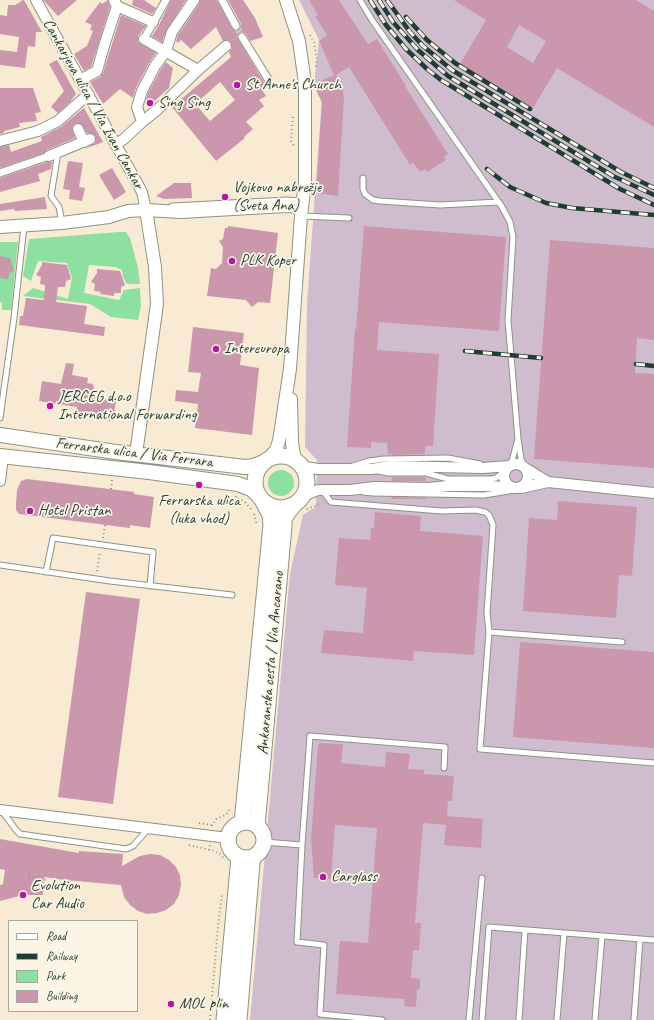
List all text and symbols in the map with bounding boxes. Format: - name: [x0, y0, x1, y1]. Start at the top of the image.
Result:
- street label: Cankarjeva ulica / Via Ivan Cankar: [38, 16, 148, 192]
- place label: St Anne's Church: [245, 75, 341, 95]
- marker: St Anne's Church: [232, 80, 242, 90]
- place label: Sing Sing: [158, 93, 210, 113]
- marker: Sing Sing: [145, 98, 155, 108]
- place label: Vojkovo nabrežje (Sveta Ana): [233, 178, 321, 216]
- marker: Vojkovo nabrežje (Sveta Ana): [220, 192, 230, 202]
- place label: PLK Koper: [240, 251, 296, 271]
- marker: PLK Koper: [227, 256, 237, 266]
- place label: Intereuropa: [224, 339, 289, 359]
- marker: Intereuropa: [211, 344, 221, 354]
- place label: JERCEG d.o.o International Forwarding: [58, 387, 196, 425]
- marker: JERCEG d.o.o International Forwarding: [45, 401, 55, 411]
- street label: Ferrarska ulica / Via Ferrara: [54, 434, 214, 472]
- marker: Ferrarska ulica (luka vhod): [194, 480, 204, 490]
- place label: Ferrarska ulica (luka vhod): [158, 491, 240, 529]
- place label: Hotel Pristan: [38, 501, 110, 521]
- marker: Hotel Pristan: [25, 506, 35, 516]
- street label: Ankaranska cesta / Via Ancarano: [253, 571, 289, 755]
- place label: Carglass: [331, 867, 377, 887]
- marker: Carglass: [318, 872, 328, 882]
- place label: Evolution Car Audio: [31, 876, 84, 914]
- marker: Evolution Car Audio: [18, 890, 28, 900]
- legend: [8, 920, 138, 1012]
- text: Road: [46, 928, 66, 944]
- text: Railway: [46, 948, 77, 964]
- text: Park: [46, 968, 65, 984]
- text: Building: [46, 988, 78, 1004]
- place label: MOL plin: [179, 994, 228, 1014]
- marker: MOL plin: [166, 999, 176, 1009]

